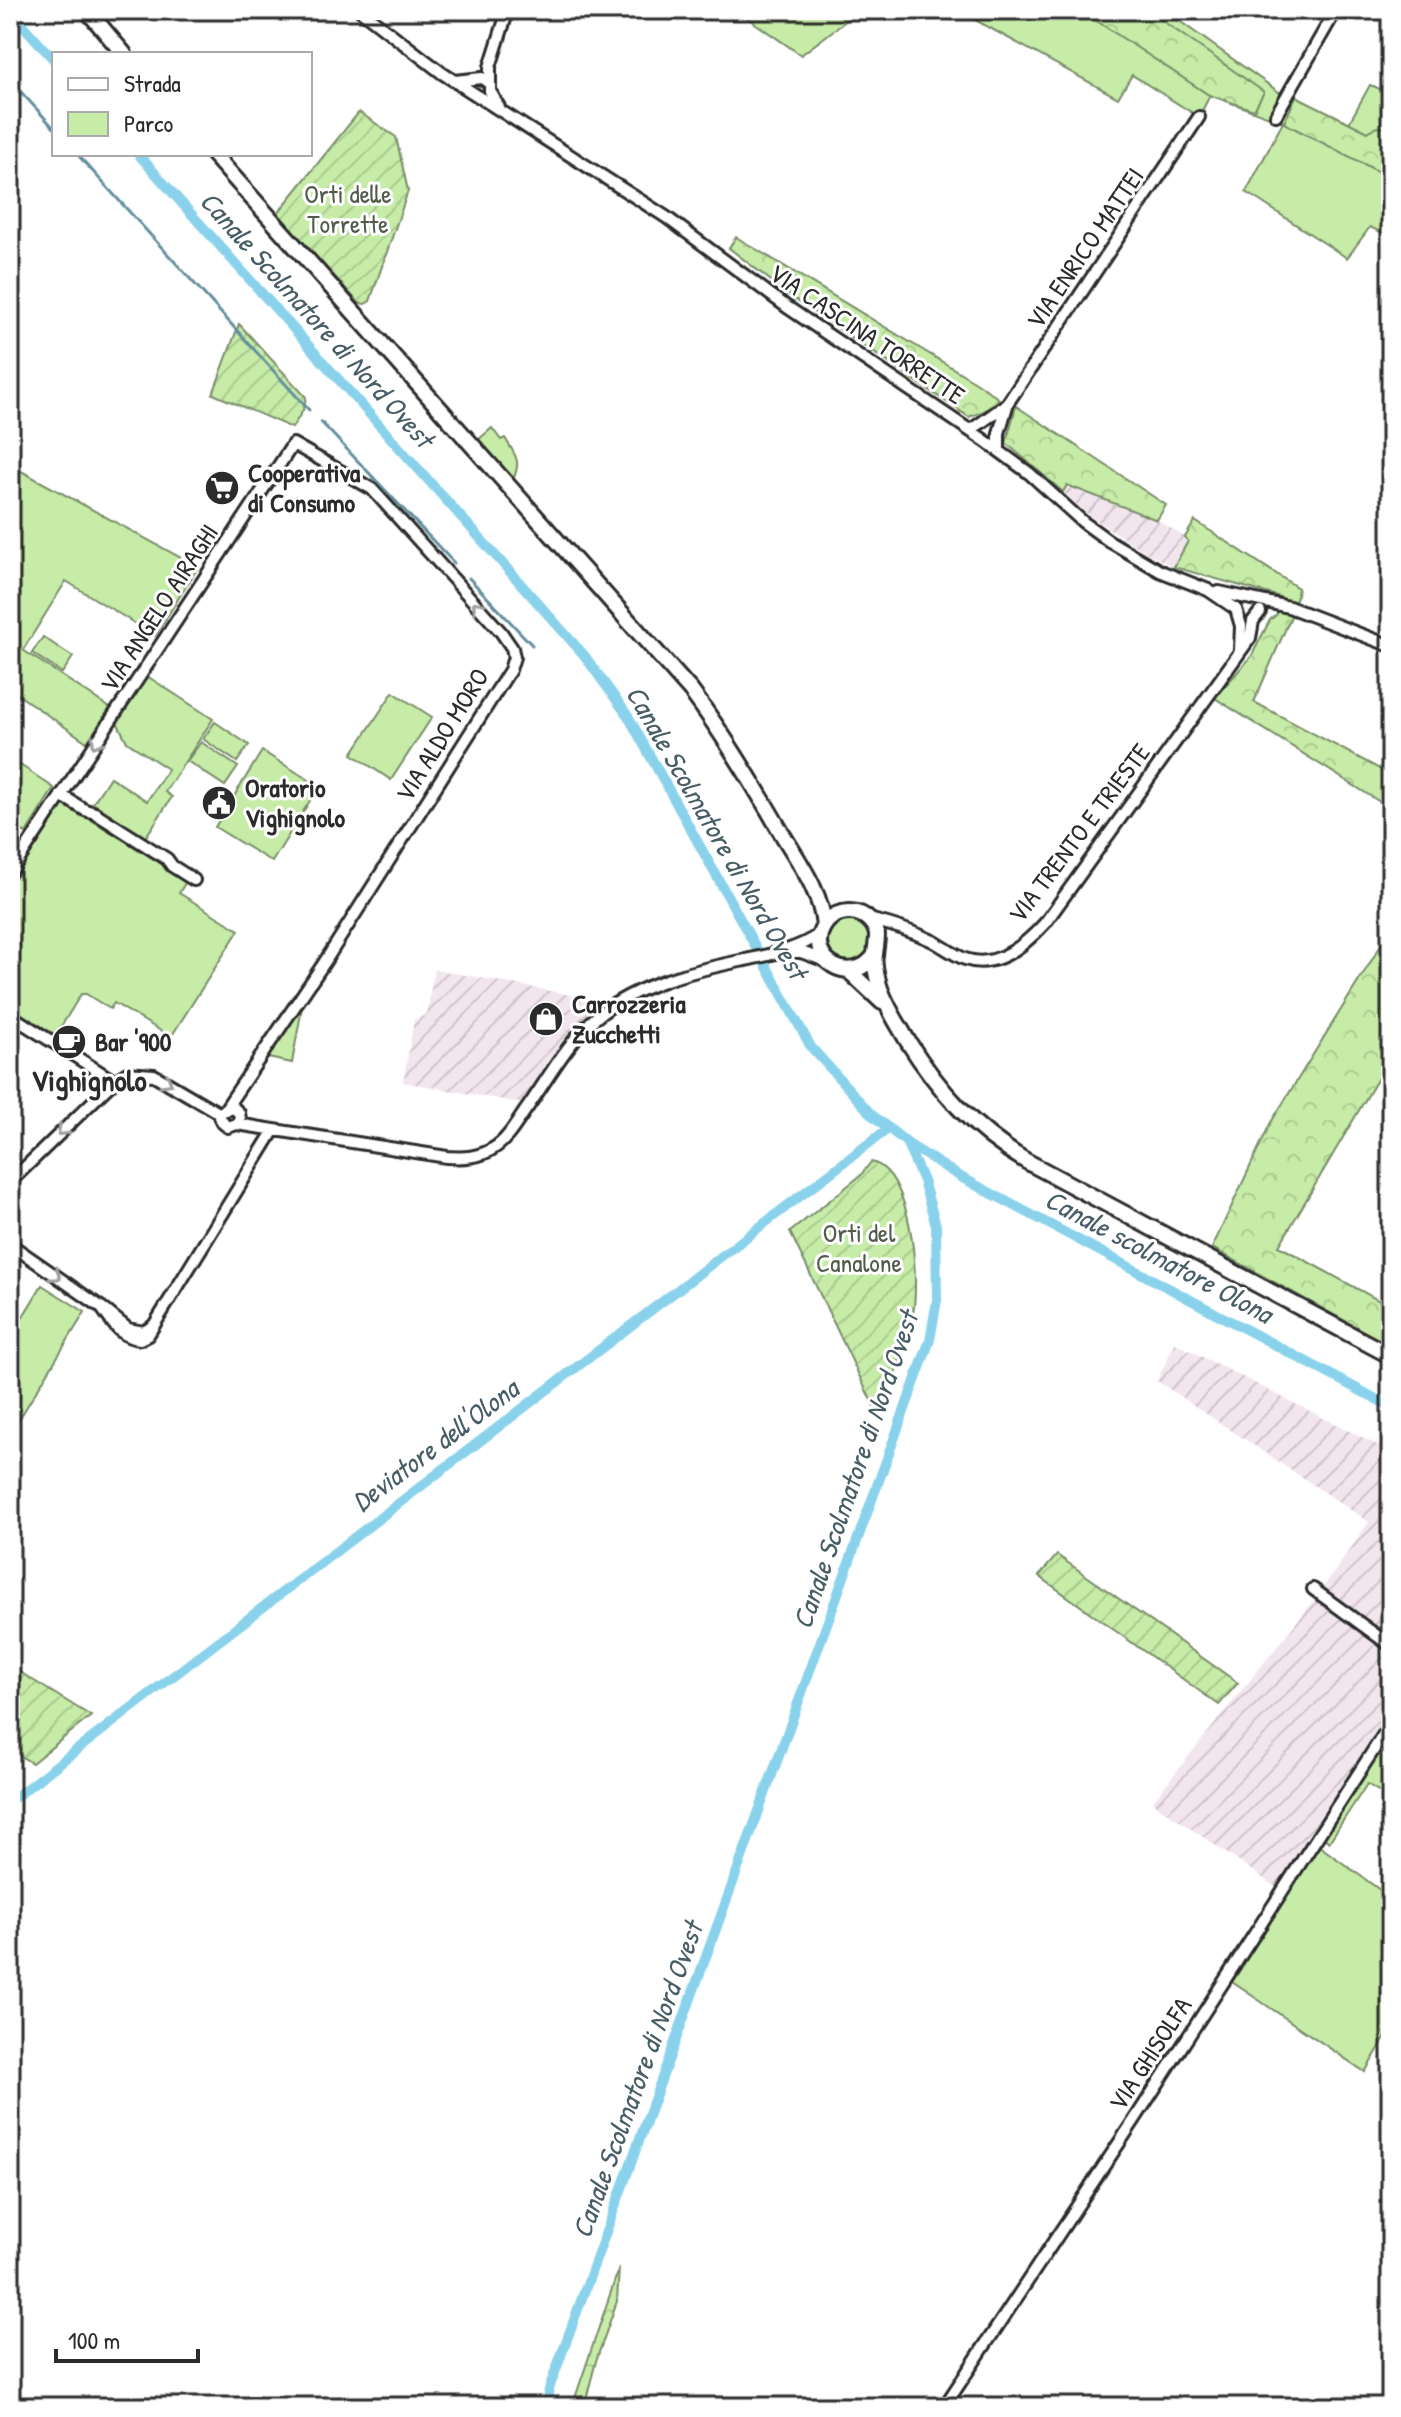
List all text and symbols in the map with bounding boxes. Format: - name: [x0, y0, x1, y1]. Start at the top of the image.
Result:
- legend: [52, 52, 312, 156]
- text: Strada: [124, 67, 181, 99]
- text: Parco: [124, 107, 174, 139]
- street label: VIA ENRICO MATTEI: [1018, 160, 1151, 335]
- park label: Orti delle Torrette: [304, 176, 392, 241]
- water label: Canale Scolmatore di Nord Ovest: [191, 183, 445, 459]
- street label: VIA CASCINA TORRETTE: [763, 255, 972, 412]
- place label: Cooperativa di Consumo: [248, 455, 361, 520]
- supermarket icon: Cooperativa di Consumo: [203, 469, 241, 507]
- street label: VIA ANGELO AIRAGHI: [91, 517, 226, 699]
- one-way arrow: [473, 600, 487, 615]
- street label: VIA ALDO MORO: [387, 662, 496, 808]
- water label: Canale Scolmatore di Nord Ovest: [617, 678, 819, 989]
- one-way arrow: [90, 734, 105, 749]
- street label: VIA TRENTO E TRIESTE: [1000, 736, 1158, 929]
- place label: Oratorio Vighignolo: [245, 770, 345, 836]
- public building icon: Oratorio Vighignolo: [200, 784, 238, 822]
- place label: Carrozzeria Zucchetti: [572, 986, 686, 1051]
- shop icon: Carrozzeria Zucchetti: [527, 1000, 565, 1038]
- cafe icon: Bar '900: [50, 1023, 88, 1061]
- place label: Bar '900: [95, 1024, 172, 1059]
- district label: Vighignolo: [31, 1060, 147, 1101]
- one-way arrow: [159, 1072, 173, 1088]
- one-way arrow: [57, 1122, 71, 1137]
- water label: Canale scolmatore Olona: [1039, 1180, 1282, 1333]
- park label: Orti del Canalone: [816, 1215, 902, 1280]
- one-way arrow: [47, 1266, 61, 1281]
- water label: Canale Scolmatore di Nord Ovest: [783, 1302, 929, 1634]
- water label: Deviatore dell'Olona: [344, 1368, 528, 1520]
- water label: Canale Scolmatore di Nord Ovest: [562, 1913, 713, 2243]
- street label: VIA GHISOLFA: [1100, 1990, 1199, 2117]
- scale bar: [56, 2313, 198, 2363]
- text: 100 m: [68, 2324, 120, 2356]

